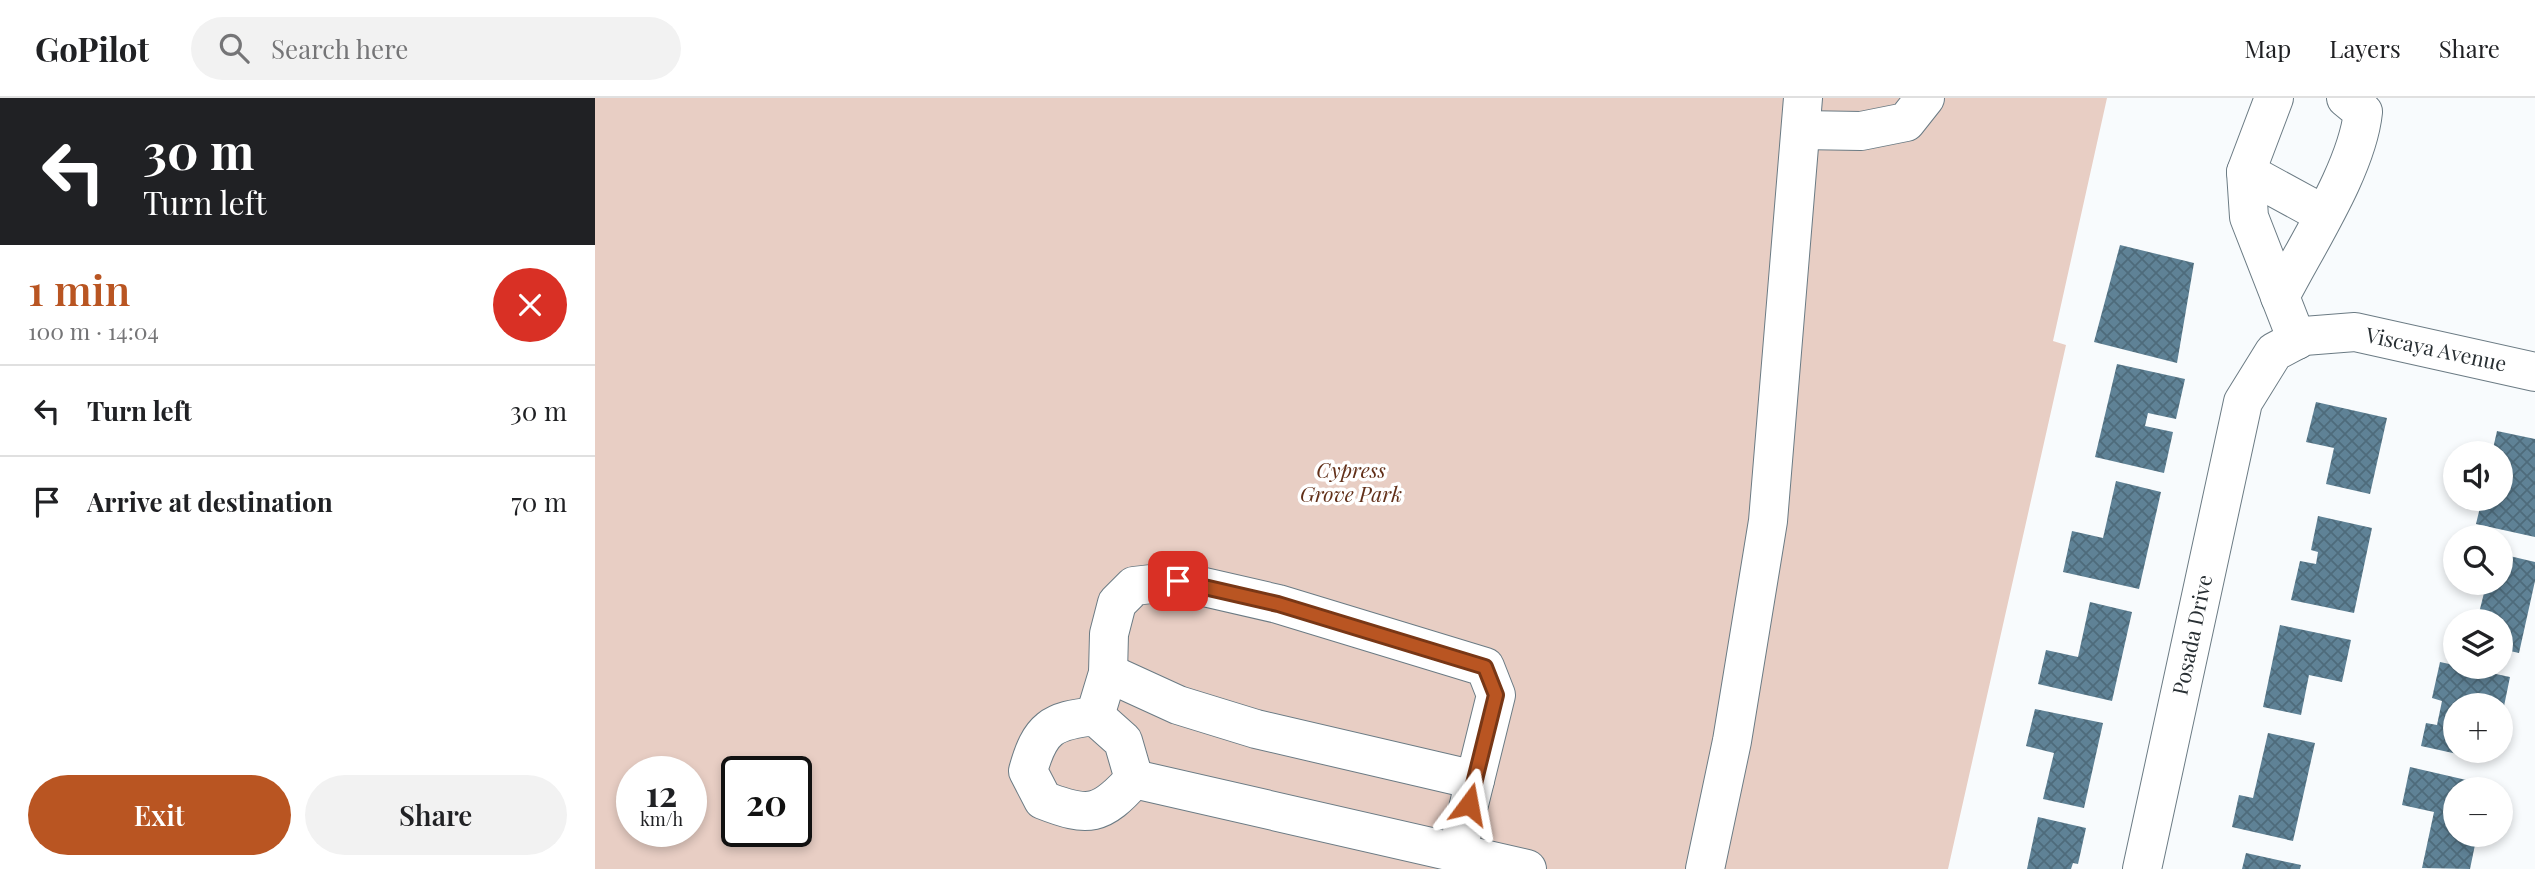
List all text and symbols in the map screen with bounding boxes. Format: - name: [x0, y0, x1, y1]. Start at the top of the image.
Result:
- search box: [191, 17, 681, 80]
- text: GoPilot: [35, 26, 149, 70]
- icon: search: [215, 29, 253, 67]
- text: Search here: [271, 31, 408, 66]
- text: Map: [2245, 32, 2291, 64]
- text: Layers: [2329, 32, 2401, 64]
- text: Share: [2439, 32, 2500, 64]
- text: 30 m: [143, 117, 254, 182]
- icon: left: [28, 126, 119, 217]
- text: Turn left: [143, 180, 267, 223]
- text: 1 min: [28, 261, 130, 317]
- button: close: [493, 268, 567, 342]
- text: 100 m · 14:04: [28, 315, 159, 346]
- street label: Viscaya Avenue: [2362, 319, 2509, 377]
- icon: left: [28, 392, 66, 430]
- text: Turn left: [87, 393, 192, 428]
- text: 30 m: [510, 393, 567, 428]
- map controls: [2443, 441, 2513, 847]
- button: sound: [2443, 441, 2513, 511]
- park label: Cypress Grove Park: [1300, 455, 1402, 507]
- icon: arrive: [28, 483, 66, 521]
- text: Arrive at destination: [87, 484, 333, 519]
- text: 70 m: [511, 484, 567, 519]
- button: search: [2443, 525, 2513, 595]
- pin: [1148, 551, 1208, 611]
- icon: arrive: [1159, 562, 1197, 600]
- street label: Posada Drive: [2165, 572, 2217, 697]
- button: layers: [2443, 609, 2513, 679]
- button: +: [2443, 693, 2513, 763]
- speed limit sign: 20: [721, 756, 812, 847]
- position arrow: [1432, 767, 1506, 841]
- text: 12: [646, 769, 677, 816]
- button: Exit: [28, 775, 291, 855]
- button: Share: [305, 775, 567, 855]
- button: −: [2443, 777, 2513, 847]
- text: km/h: [640, 807, 683, 831]

